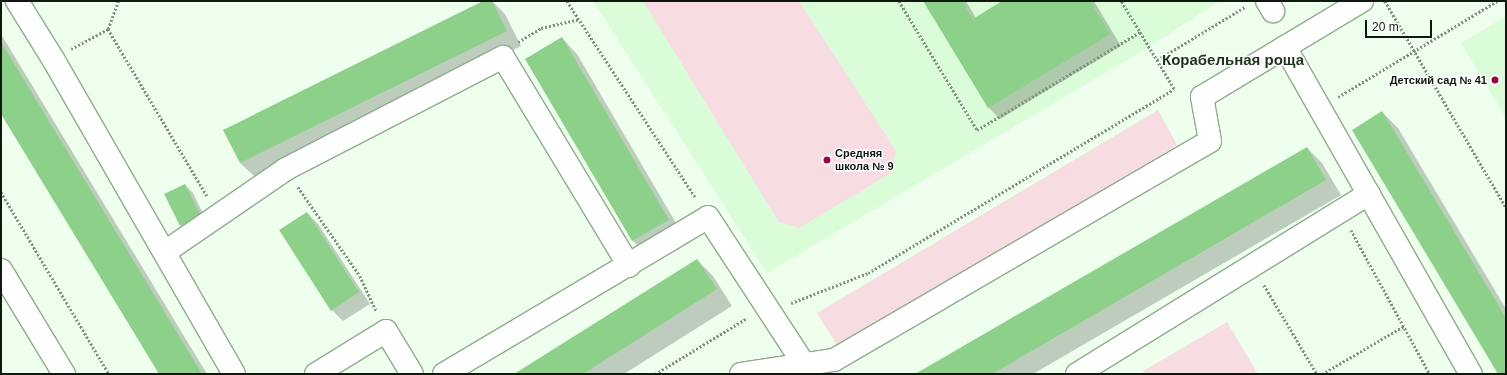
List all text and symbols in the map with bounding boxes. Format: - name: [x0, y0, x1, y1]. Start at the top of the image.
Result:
- scale bar: [1367, 12, 1434, 38]
- text: 20 m: [1372, 20, 1399, 34]
- district label: Корабельная роща: [1162, 51, 1304, 69]
- place label: Детский сад № 41: [1390, 73, 1487, 87]
- marker: Детский сад № 41: [1490, 75, 1500, 85]
- place label: Средняя школа № 9: [835, 147, 894, 173]
- marker: Средняя школа № 9: [822, 155, 832, 165]

